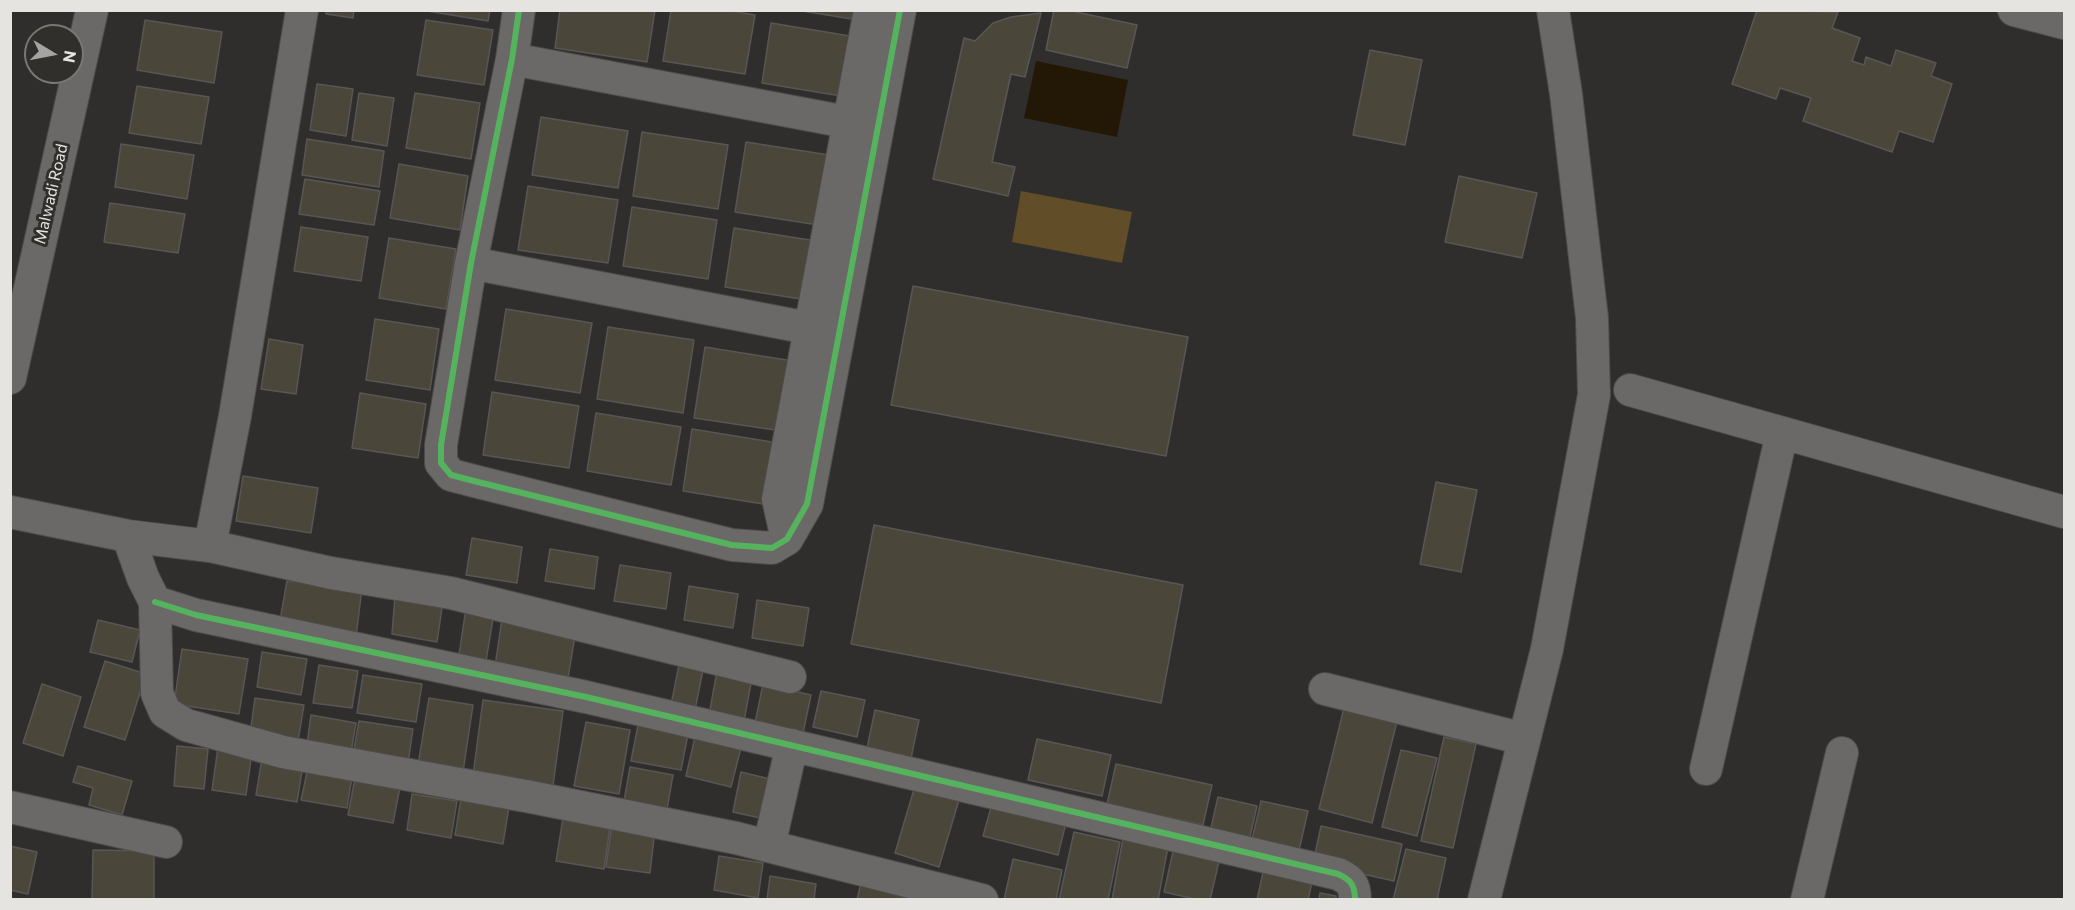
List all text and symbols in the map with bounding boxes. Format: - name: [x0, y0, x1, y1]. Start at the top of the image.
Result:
- north arrow: [24, 24, 84, 84]
- text: N: [60, 49, 81, 64]
- street label: Malwadi Road: [30, 142, 72, 246]

